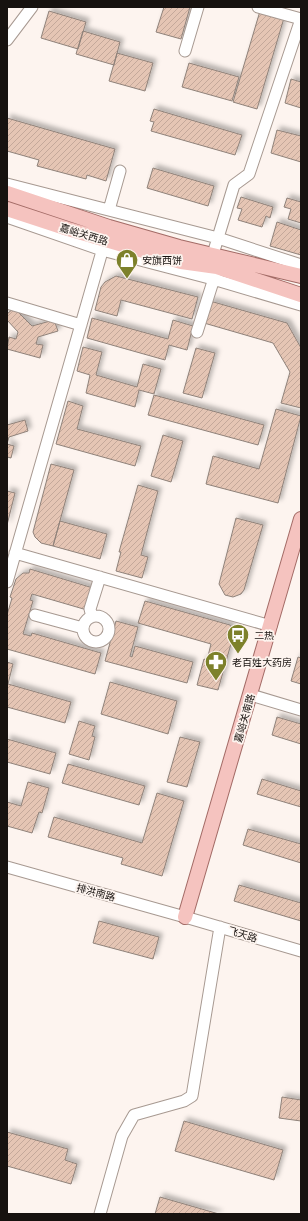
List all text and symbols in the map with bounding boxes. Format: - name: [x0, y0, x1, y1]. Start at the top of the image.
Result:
- street label: 嘉峪关西路: [58, 221, 110, 248]
- shop icon: 安旗西饼: [114, 247, 140, 280]
- place label: 安旗西饼: [142, 254, 182, 267]
- bus stop icon: 二热: [225, 622, 251, 655]
- place label: 二热: [254, 629, 274, 642]
- pharmacy icon: 老百姓大药房: [203, 649, 229, 682]
- place label: 老百姓大药房: [232, 656, 292, 669]
- street label: 嘉峪关南路: [231, 692, 258, 744]
- street label: 排洪南路: [75, 881, 117, 904]
- street label: 飞天路: [227, 924, 259, 945]

